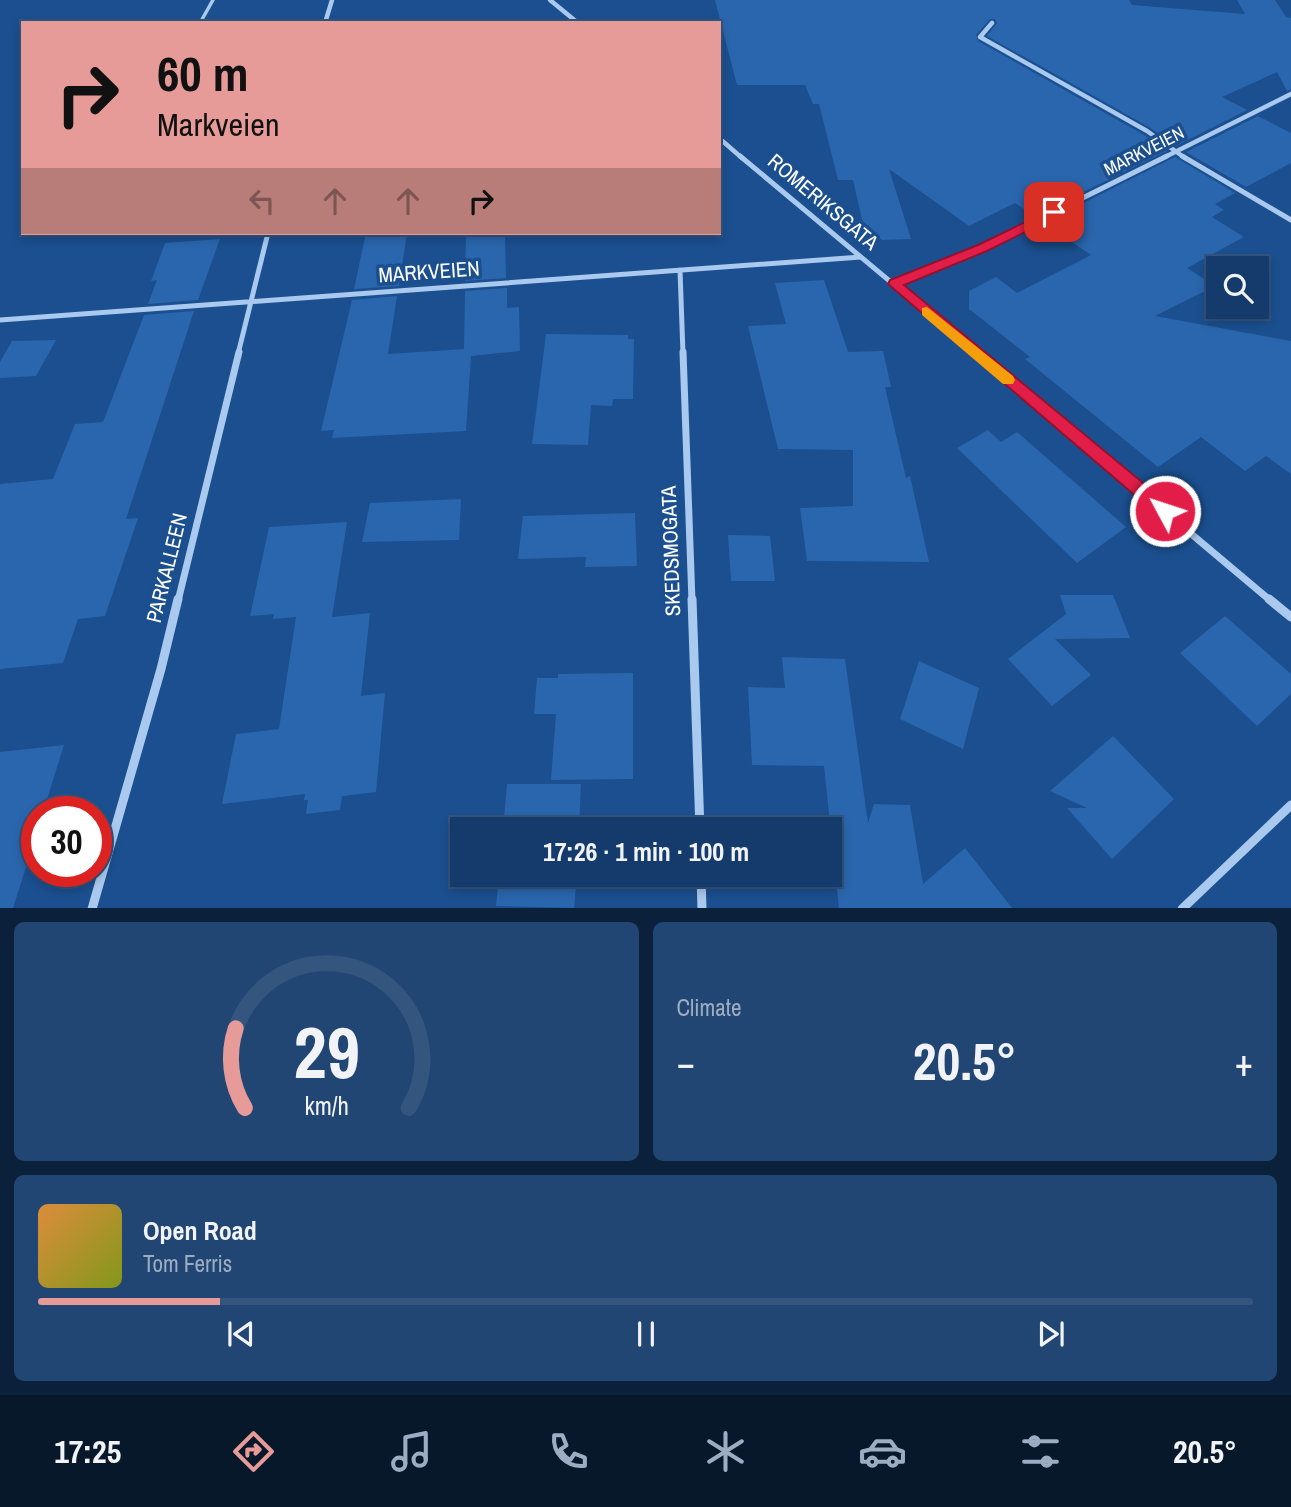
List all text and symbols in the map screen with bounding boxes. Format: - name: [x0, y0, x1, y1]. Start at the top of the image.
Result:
- text: 60 m: [157, 40, 249, 106]
- icon: right: [42, 49, 133, 140]
- text: Markveien: [157, 103, 280, 146]
- street label: MARKVEIEN: [1099, 120, 1188, 181]
- street label: ROMERIKSGATA: [762, 147, 885, 257]
- icon: left: [243, 182, 281, 220]
- icon: ahead: [316, 182, 354, 220]
- icon: ahead: [389, 182, 427, 220]
- icon: right: [462, 182, 500, 220]
- pin: [1024, 182, 1084, 242]
- icon: arrive: [1035, 193, 1073, 231]
- street label: MARKVEIEN: [377, 253, 481, 290]
- map controls: [1206, 256, 1269, 319]
- button: search: [1206, 256, 1269, 319]
- position arrow: [1128, 474, 1202, 548]
- street label: SKEDSMOGATA: [654, 485, 687, 617]
- street label: PARKALLEEN: [139, 510, 194, 626]
- speed limit sign: 30: [21, 796, 112, 887]
- text: 17:26 · 1 min · 100 m: [543, 834, 749, 869]
- text: Climate: [677, 992, 741, 1023]
- text: 29: [293, 1003, 359, 1101]
- text: 20.5°: [913, 1026, 1017, 1096]
- text: −: [677, 1037, 695, 1088]
- text: +: [1235, 1037, 1253, 1088]
- text: km/h: [304, 1088, 348, 1122]
- text: Open Road: [143, 1213, 257, 1248]
- text: Tom Ferris: [143, 1248, 232, 1279]
- icon: previous: [222, 1315, 260, 1353]
- icon: pause: [627, 1315, 665, 1353]
- icon: next: [1032, 1315, 1070, 1353]
- icon: directions: [229, 1427, 278, 1476]
- icon: music: [387, 1427, 436, 1476]
- icon: phone: [544, 1427, 593, 1476]
- icon: climate: [701, 1427, 750, 1476]
- icon: car: [858, 1427, 907, 1476]
- icon: filters: [1016, 1427, 1065, 1476]
- text: 17:25: [54, 1430, 121, 1473]
- text: 20.5°: [1173, 1430, 1237, 1473]

